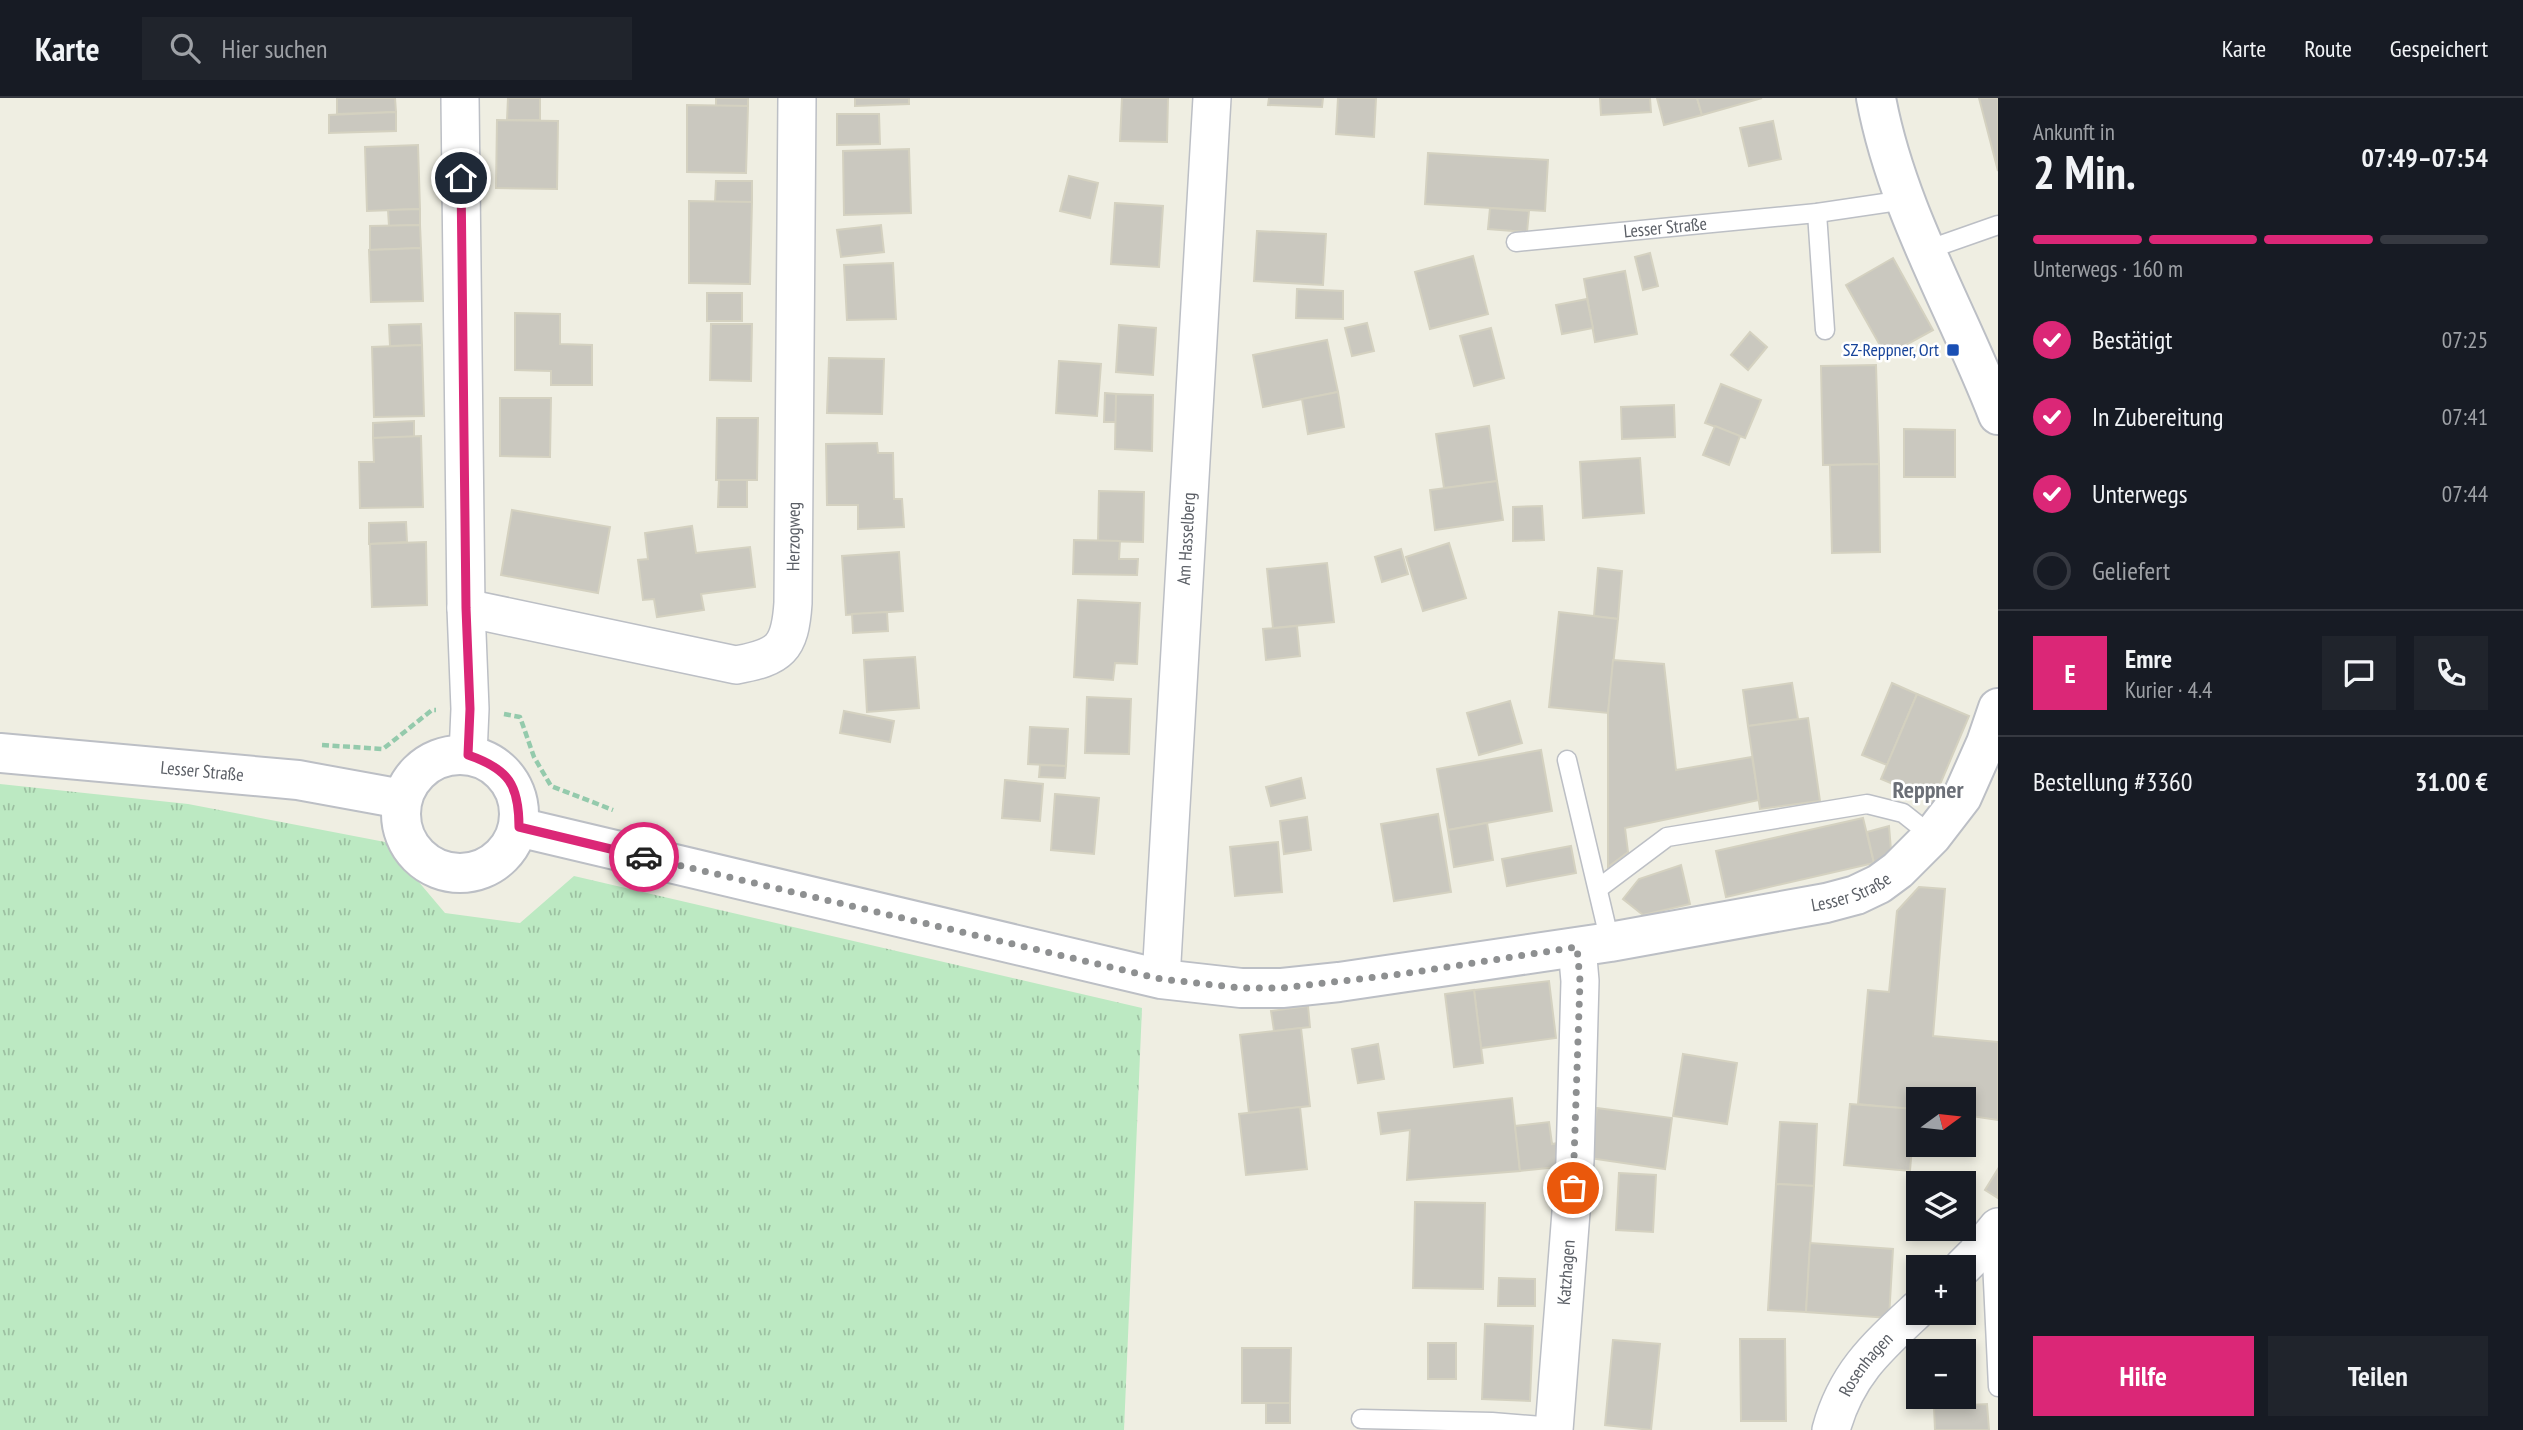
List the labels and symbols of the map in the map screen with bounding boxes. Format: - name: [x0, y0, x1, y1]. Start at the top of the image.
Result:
- pin: [431, 148, 491, 208]
- street label: Lesser Straße: [1623, 212, 1708, 243]
- place label: SZ-Reppner, Ort: [1843, 338, 1939, 361]
- marker: SZ-Reppner, Ort: [1945, 342, 1961, 358]
- street label: Am Hasselberg: [1172, 492, 1200, 586]
- street label: Herzogweg: [781, 502, 805, 571]
- street label: Lesser Straße: [160, 756, 245, 786]
- district label: Reppner: [1893, 774, 1964, 805]
- courier: [609, 822, 679, 892]
- street label: Lesser Straße: [1809, 867, 1895, 916]
- north arrow: [1906, 1087, 1976, 1157]
- pin: [1543, 1158, 1603, 1218]
- street label: Katzhagen: [1552, 1239, 1580, 1306]
- street label: Rosenhagen: [1833, 1327, 1897, 1400]

